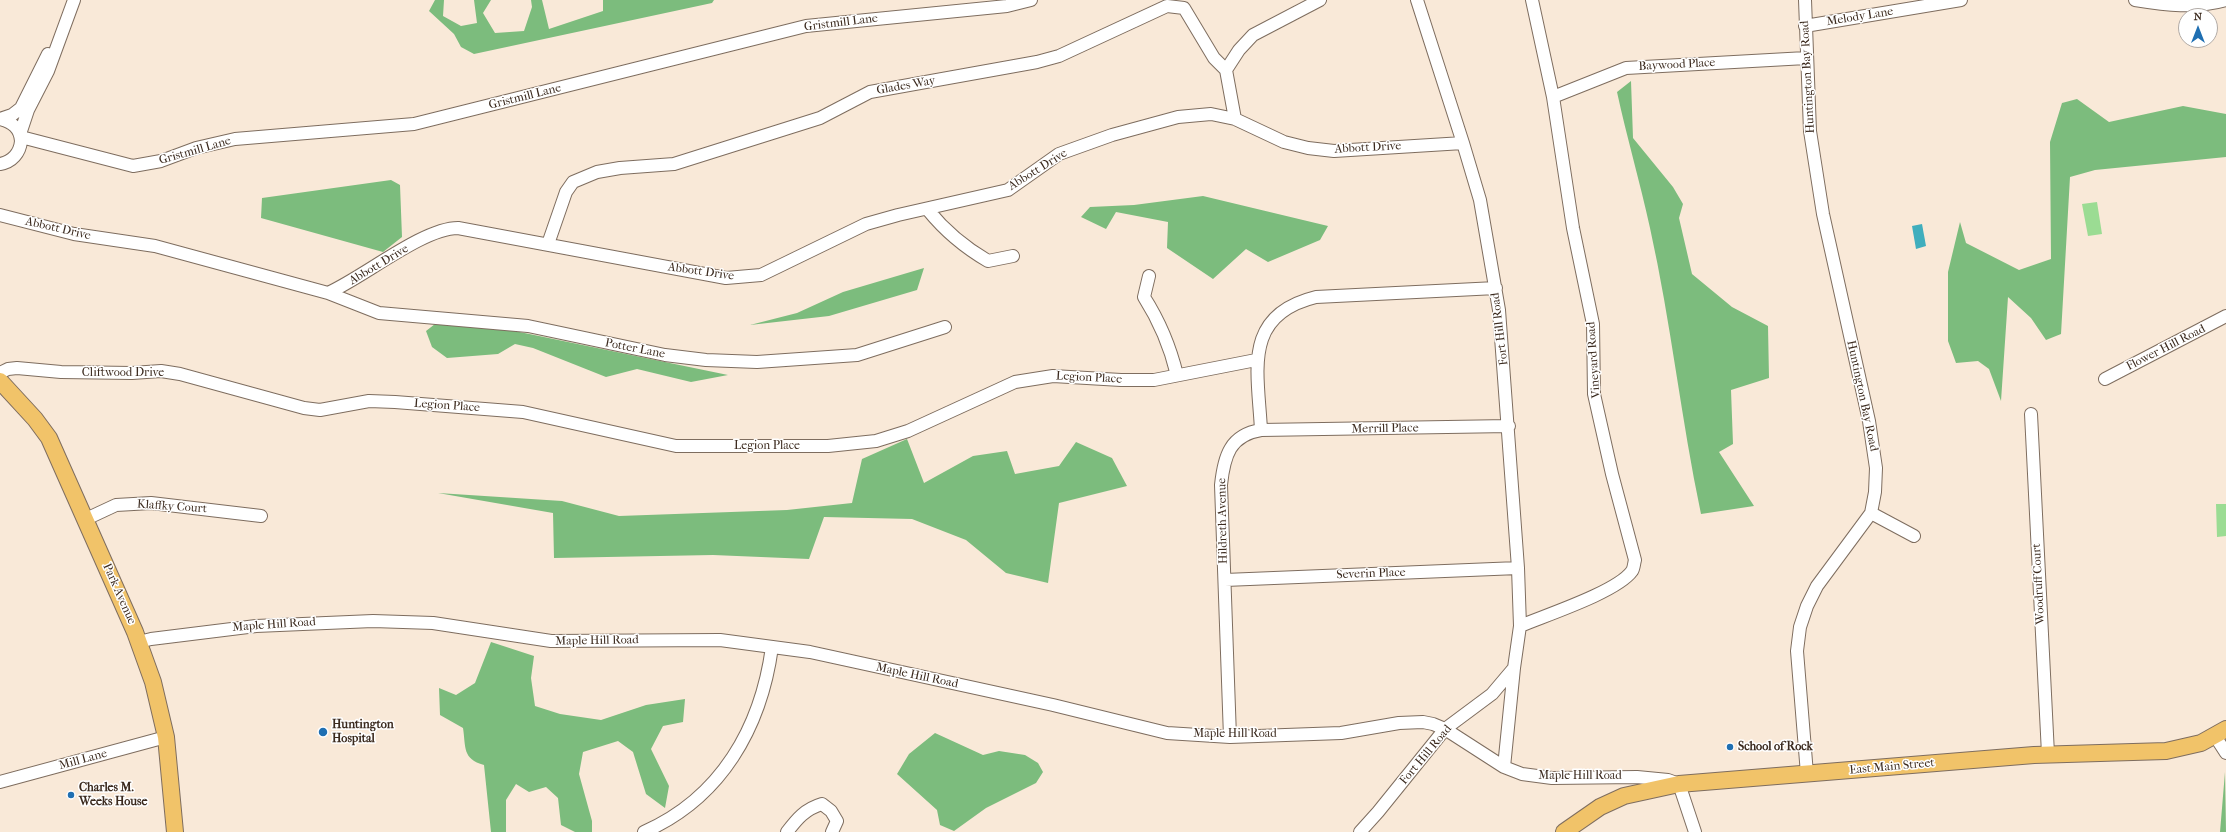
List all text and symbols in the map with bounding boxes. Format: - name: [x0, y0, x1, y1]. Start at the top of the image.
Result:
- street label: Melody Lane: [1826, 5, 1894, 29]
- north arrow: [2178, 8, 2218, 48]
- text: N: [2194, 10, 2202, 23]
- street label: Gristmill Lane: [803, 11, 879, 35]
- street label: Huntington Bay Road: [1798, 20, 1818, 134]
- street label: Baywood Place: [1638, 56, 1716, 74]
- street label: Glades Way: [875, 74, 937, 98]
- street label: Gristmill Lane: [487, 81, 563, 113]
- street label: Gristmill Lane: [157, 134, 233, 168]
- street label: Abbott Drive: [1334, 139, 1402, 157]
- street label: Abbott Drive: [1006, 146, 1070, 194]
- street label: Abbott Drive: [24, 214, 92, 244]
- street label: Abbott Drive: [347, 242, 411, 288]
- street label: Abbott Drive: [667, 260, 735, 284]
- street label: Fort Hill Road: [1488, 292, 1512, 366]
- street label: Vineyard Road: [1584, 321, 1604, 399]
- street label: Flower Hill Road: [2124, 322, 2208, 374]
- street label: Potter Lane: [604, 336, 666, 362]
- street label: Huntington Bay Road: [1843, 339, 1881, 453]
- street label: Cliftwood Drive: [82, 366, 164, 380]
- street label: Legion Place: [1056, 369, 1122, 387]
- street label: Legion Place: [414, 397, 480, 415]
- street label: Merrill Place: [1351, 421, 1419, 437]
- street label: Legion Place: [734, 439, 800, 453]
- street label: Hildreth Avenue: [1215, 478, 1231, 564]
- street label: Klaffky Court: [137, 497, 207, 517]
- street label: Woodruff Court: [2030, 543, 2048, 625]
- street label: Park Avenue: [99, 561, 139, 627]
- street label: Severin Place: [1336, 566, 1406, 582]
- street label: Maple Hill Road: [232, 615, 316, 635]
- street label: Maple Hill Road: [555, 633, 639, 649]
- street label: Maple Hill Road: [875, 660, 959, 692]
- place label: Huntington Hospital: [332, 718, 394, 746]
- street label: Fort Hill Road: [1397, 722, 1455, 788]
- marker: Huntington Hospital: [317, 726, 329, 738]
- street label: Maple Hill Road: [1193, 727, 1277, 741]
- place label: School of Rock: [1738, 740, 1813, 754]
- marker: School of Rock: [1725, 742, 1735, 752]
- street label: Mill Lane: [57, 747, 109, 773]
- street label: East Main Street: [1849, 756, 1935, 778]
- street label: Maple Hill Road: [1538, 769, 1622, 783]
- place label: Charles M. Weeks House: [79, 781, 147, 809]
- marker: Charles M. Weeks House: [66, 790, 76, 800]

